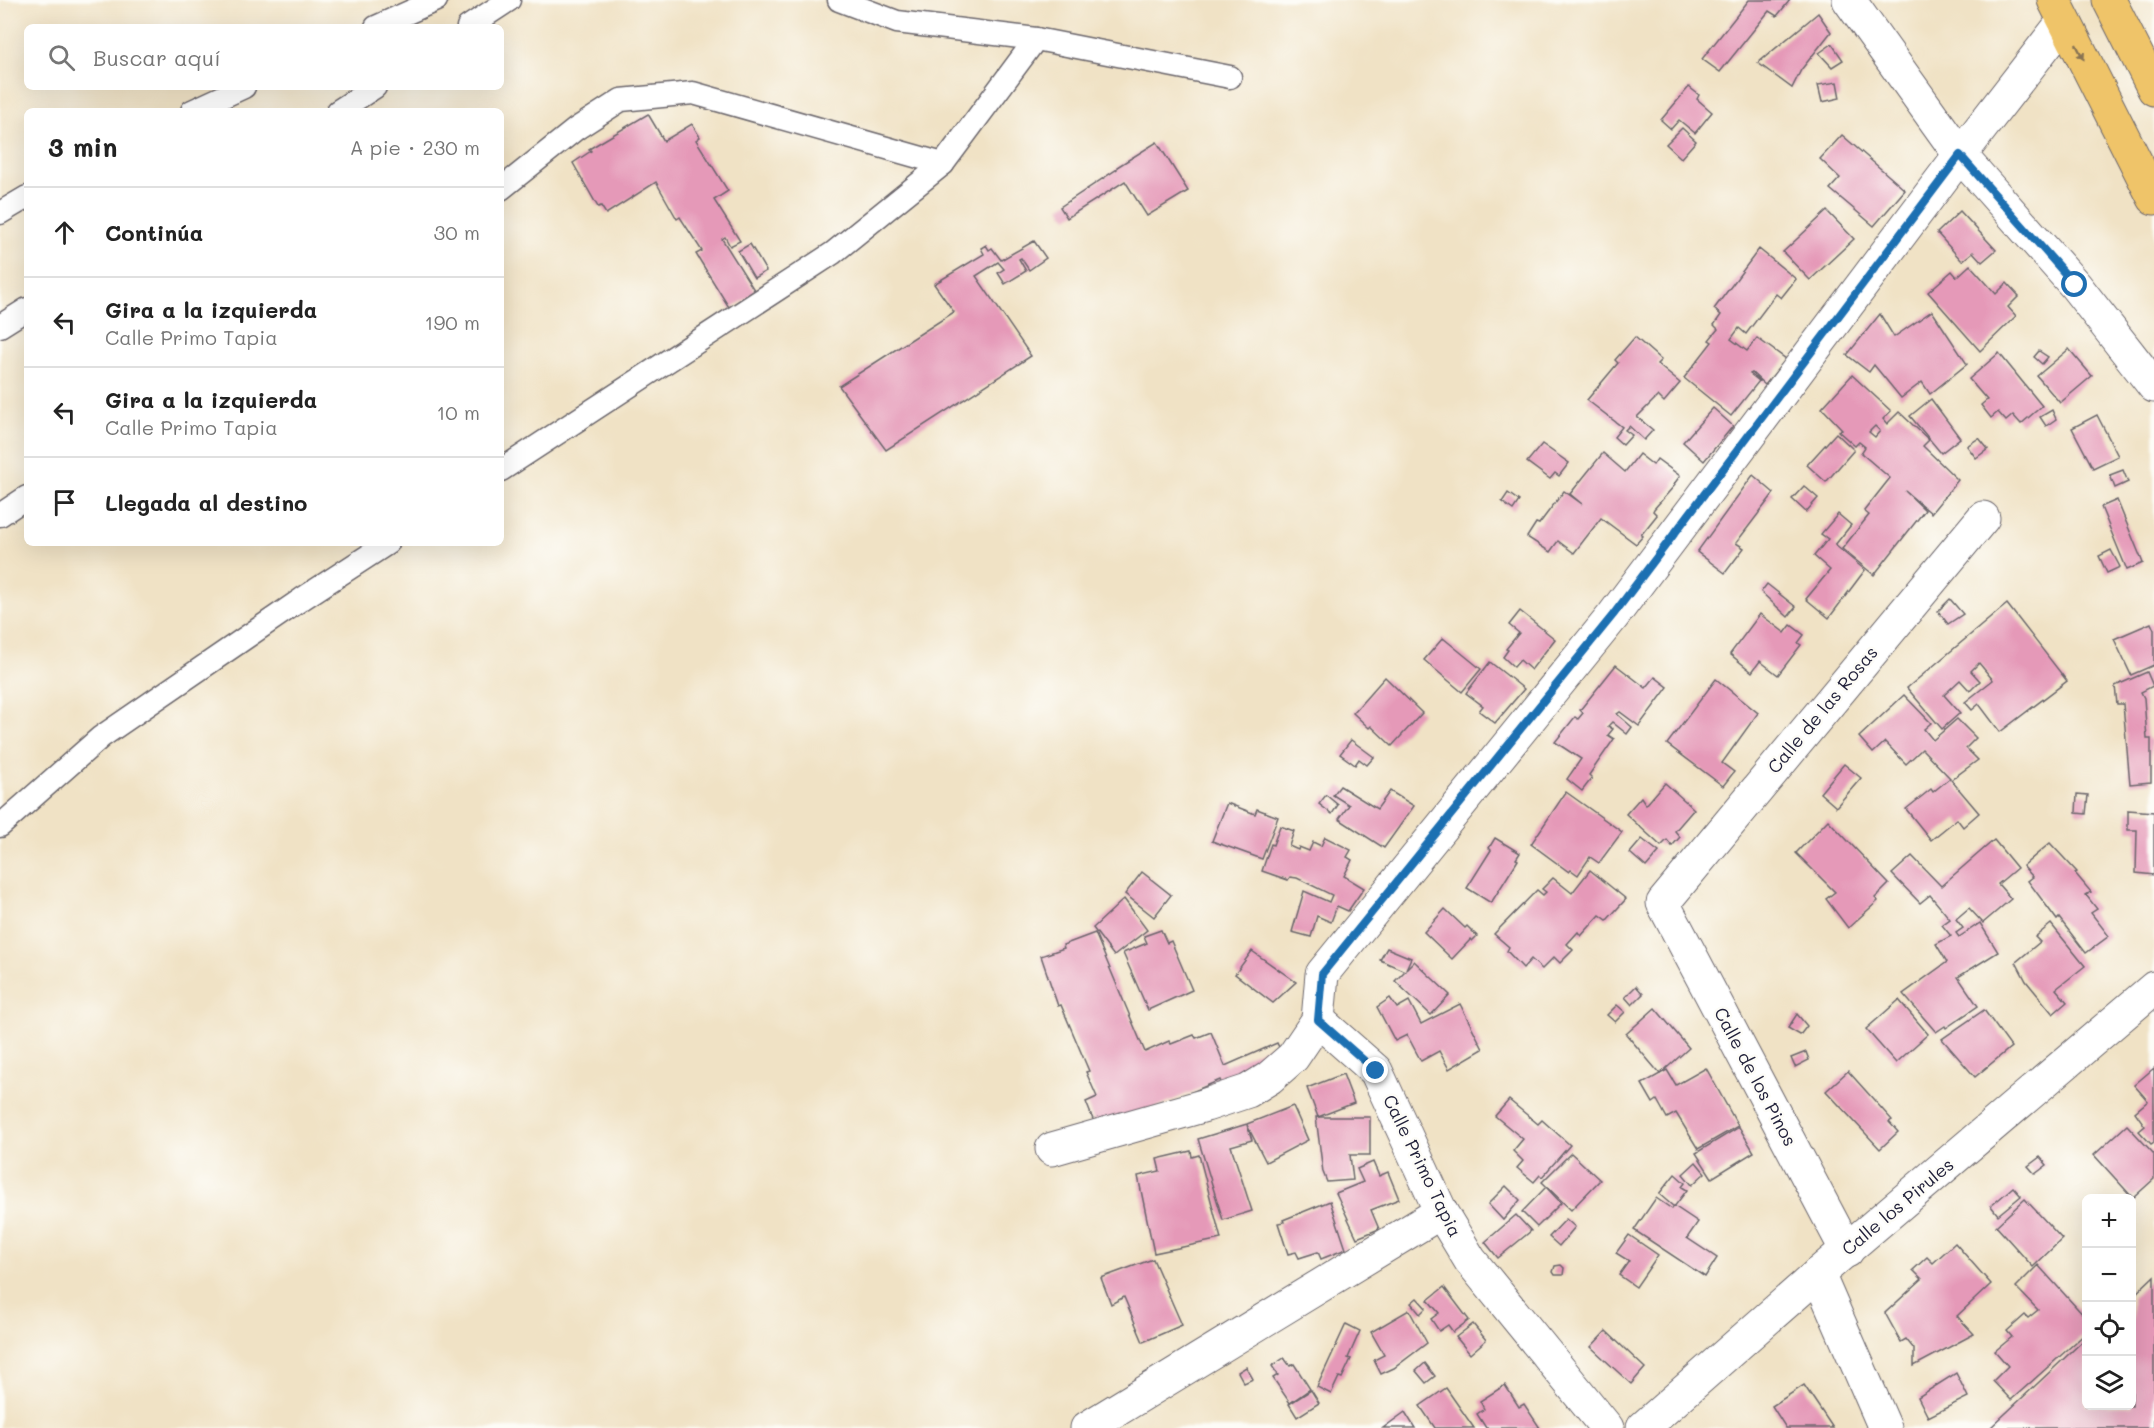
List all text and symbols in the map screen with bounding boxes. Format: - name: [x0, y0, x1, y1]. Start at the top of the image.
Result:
- search box: [24, 24, 504, 90]
- icon: search: [45, 41, 78, 74]
- text: Buscar aquí: [93, 43, 221, 72]
- one-way arrow: [2076, 44, 2085, 61]
- text: 3 min: [48, 130, 117, 164]
- text: A pie · 230 m: [350, 134, 480, 160]
- icon: ahead: [48, 216, 81, 249]
- text: Continúa: [105, 218, 203, 247]
- text: 30 m: [434, 219, 480, 245]
- route start: [2061, 271, 2087, 297]
- text: Gira a la izquierda: [105, 295, 317, 324]
- icon: left: [48, 306, 81, 339]
- text: 190 m: [425, 309, 480, 335]
- text: Calle Primo Tapia: [105, 324, 278, 350]
- text: Gira a la izquierda: [105, 385, 317, 414]
- icon: left: [48, 396, 81, 429]
- text: 10 m: [436, 399, 480, 425]
- text: Calle Primo Tapia: [105, 414, 278, 440]
- icon: arrive: [48, 486, 81, 519]
- text: Llegada al destino: [105, 488, 307, 517]
- street label: Calle de las Rosas: [1762, 641, 1883, 778]
- street label: Calle de los Pinos: [1709, 1003, 1803, 1150]
- route end: [1362, 1057, 1388, 1083]
- street label: Calle Primo Tapia: [1378, 1090, 1468, 1241]
- street label: Calle los Pirules: [1836, 1152, 1959, 1260]
- map controls: [2082, 1194, 2136, 1410]
- button: +: [2082, 1194, 2136, 1248]
- button: −: [2082, 1248, 2136, 1302]
- button: locate: [2082, 1302, 2136, 1356]
- button: layers: [2082, 1356, 2136, 1410]

